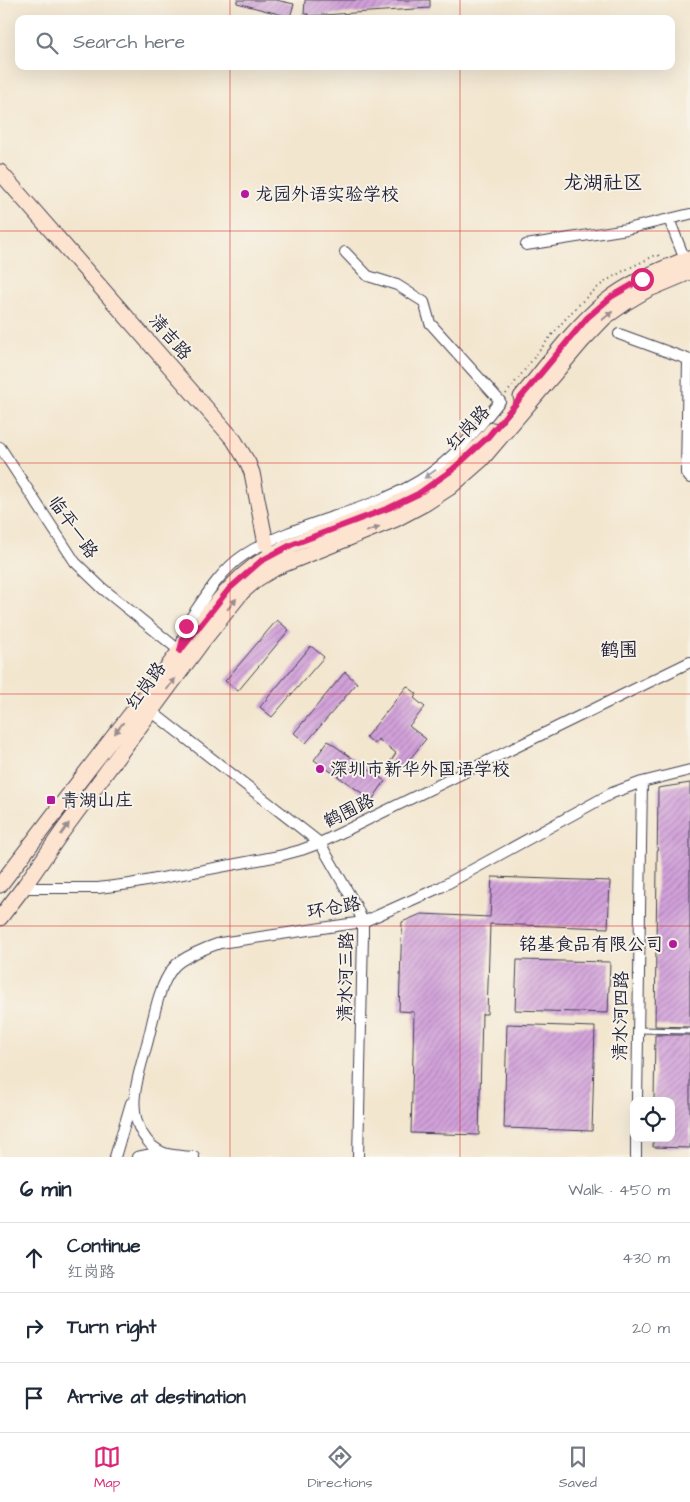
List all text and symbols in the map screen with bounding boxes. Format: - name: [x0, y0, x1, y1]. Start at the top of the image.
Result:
- search box: [15, 15, 675, 70]
- icon: search: [33, 29, 61, 57]
- text: Search here: [73, 29, 185, 56]
- district label: 龙湖社区: [563, 169, 643, 197]
- place label: 龙园外语实验学校: [255, 182, 399, 207]
- marker: 龙园外语实验学校: [239, 188, 251, 200]
- route start: [631, 268, 654, 291]
- street label: 清吉路: [143, 308, 197, 366]
- one-way arrow: [600, 311, 613, 322]
- street label: 红岗路: [440, 400, 496, 456]
- one-way arrow: [423, 469, 437, 479]
- street label: 临平一路: [42, 490, 104, 564]
- one-way arrow: [366, 524, 380, 532]
- one-way arrow: [226, 598, 237, 611]
- route end: [175, 615, 198, 638]
- district label: 鹤围: [600, 637, 638, 664]
- street label: 红岗路: [120, 657, 172, 715]
- one-way arrow: [166, 677, 176, 691]
- one-way arrow: [114, 722, 125, 735]
- place label: 深圳市新华外国语学校: [330, 757, 510, 782]
- marker: 深圳市新华外国语学校: [314, 763, 326, 775]
- place label: 青湖山庄: [61, 788, 133, 813]
- street label: 鹤围路: [319, 788, 379, 834]
- marker: 青湖山庄: [45, 794, 57, 806]
- one-way arrow: [60, 822, 70, 836]
- street label: 环仓路: [305, 891, 363, 925]
- street label: 清水河三路: [333, 932, 359, 1022]
- place label: 铭基食品有限公司: [519, 932, 663, 957]
- marker: 铭基食品有限公司: [667, 938, 679, 950]
- street label: 清水河四路: [608, 971, 634, 1061]
- map controls: [630, 1097, 675, 1142]
- button: locate: [630, 1097, 675, 1142]
- text: 6 min: [20, 1175, 72, 1204]
- text: Walk · 450 m: [568, 1179, 670, 1201]
- text: Continue: [67, 1233, 141, 1260]
- icon: ahead: [20, 1244, 48, 1272]
- text: 430 m: [622, 1247, 670, 1269]
- text: 红岗路: [67, 1261, 115, 1283]
- icon: right: [20, 1314, 48, 1342]
- text: Turn right: [67, 1314, 156, 1341]
- text: 20 m: [632, 1317, 670, 1339]
- icon: arrive: [20, 1384, 48, 1412]
- text: Arrive at destination: [67, 1384, 246, 1411]
- tab: Map: [93, 1443, 121, 1493]
- tab: Directions: [307, 1443, 372, 1493]
- tab: Saved: [559, 1443, 597, 1493]

